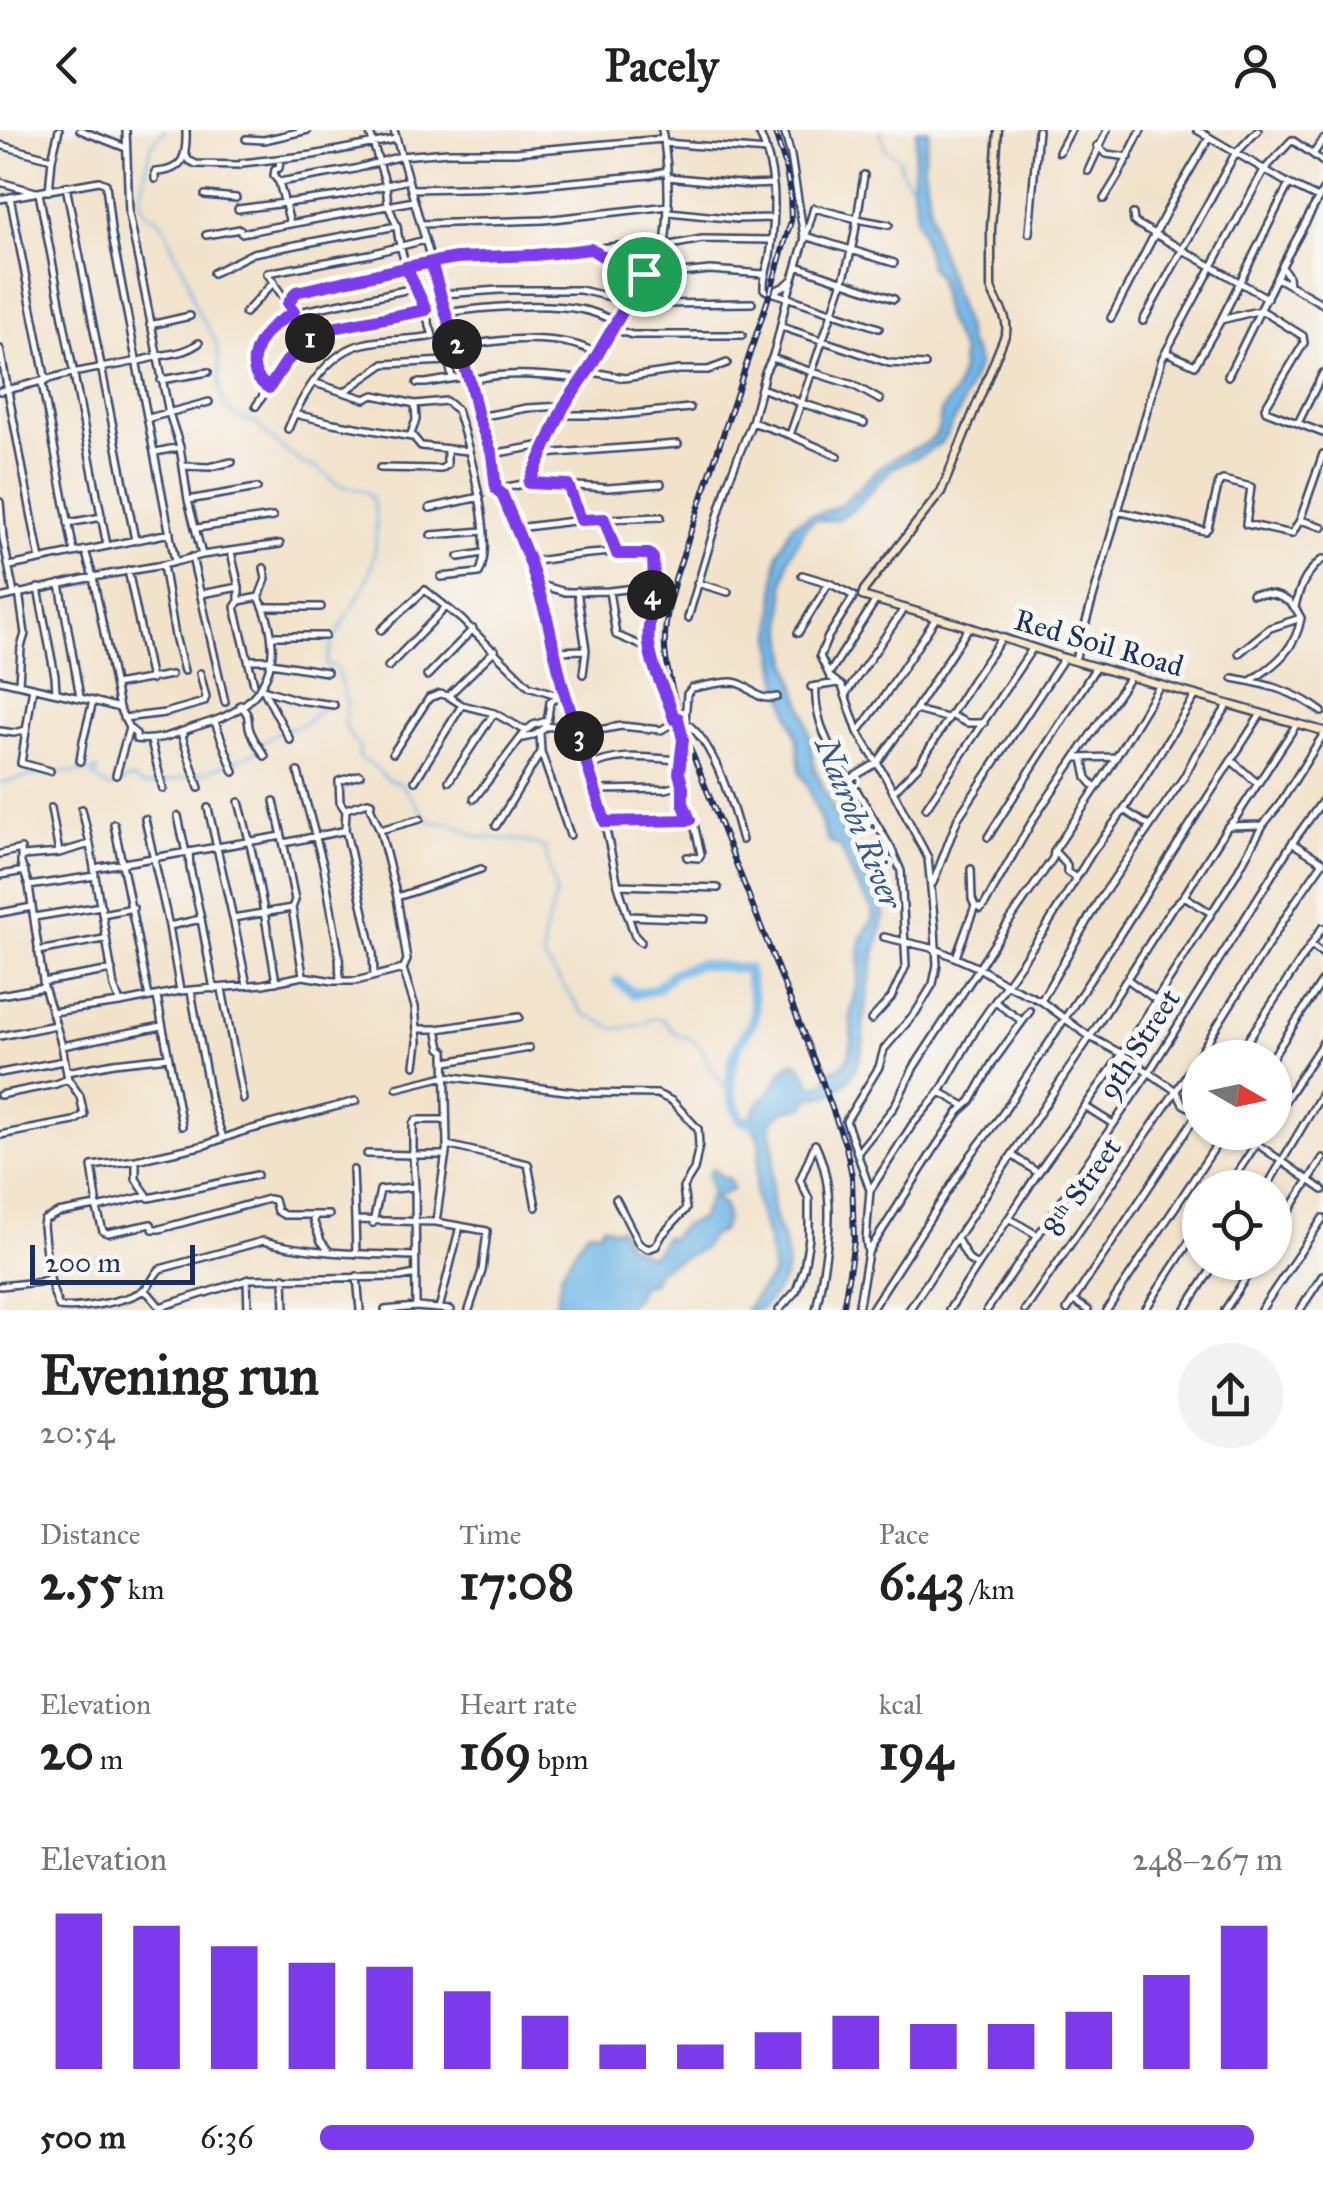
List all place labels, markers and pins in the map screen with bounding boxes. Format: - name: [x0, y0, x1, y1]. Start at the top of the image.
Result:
- pin: [602, 232, 687, 317]
- pin: 1: [285, 313, 335, 363]
- pin: 2: [432, 319, 482, 369]
- pin: 4: [627, 570, 677, 620]
- pin: 3: [554, 711, 604, 761]

